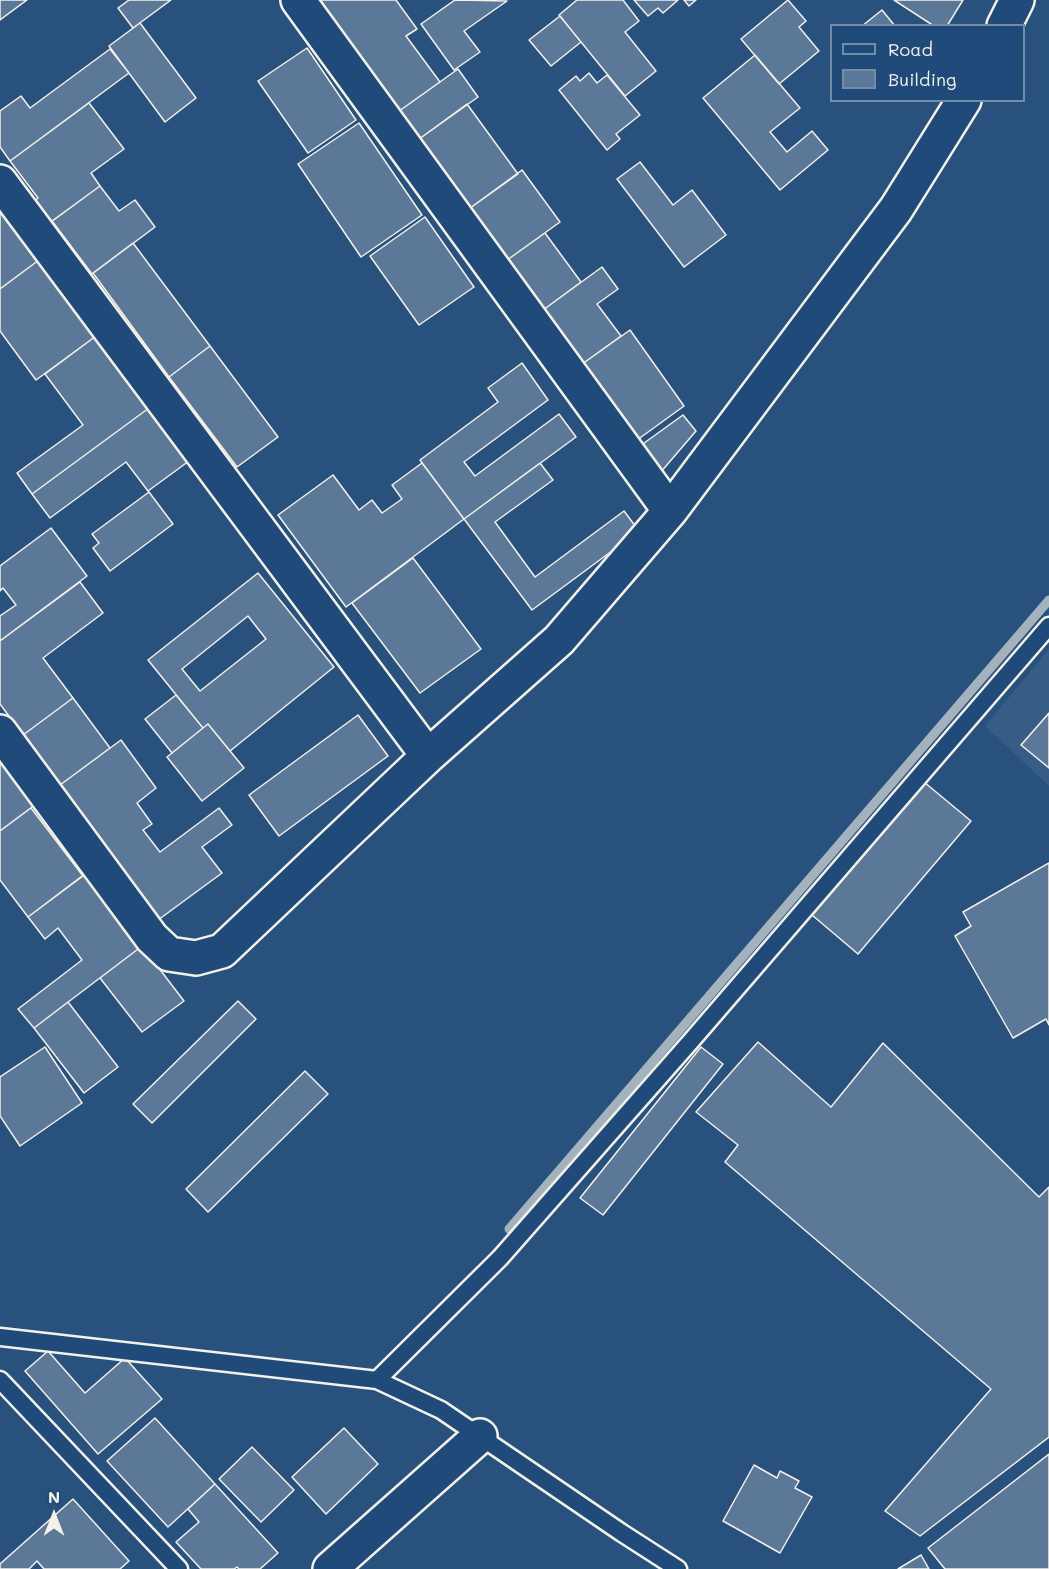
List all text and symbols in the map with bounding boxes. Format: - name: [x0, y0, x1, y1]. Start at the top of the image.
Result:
- legend: [830, 24, 1025, 102]
- text: Road: [888, 37, 933, 61]
- text: Building: [888, 67, 956, 91]
- north arrow: [24, 1485, 84, 1545]
- text: N: [48, 1486, 60, 1507]

